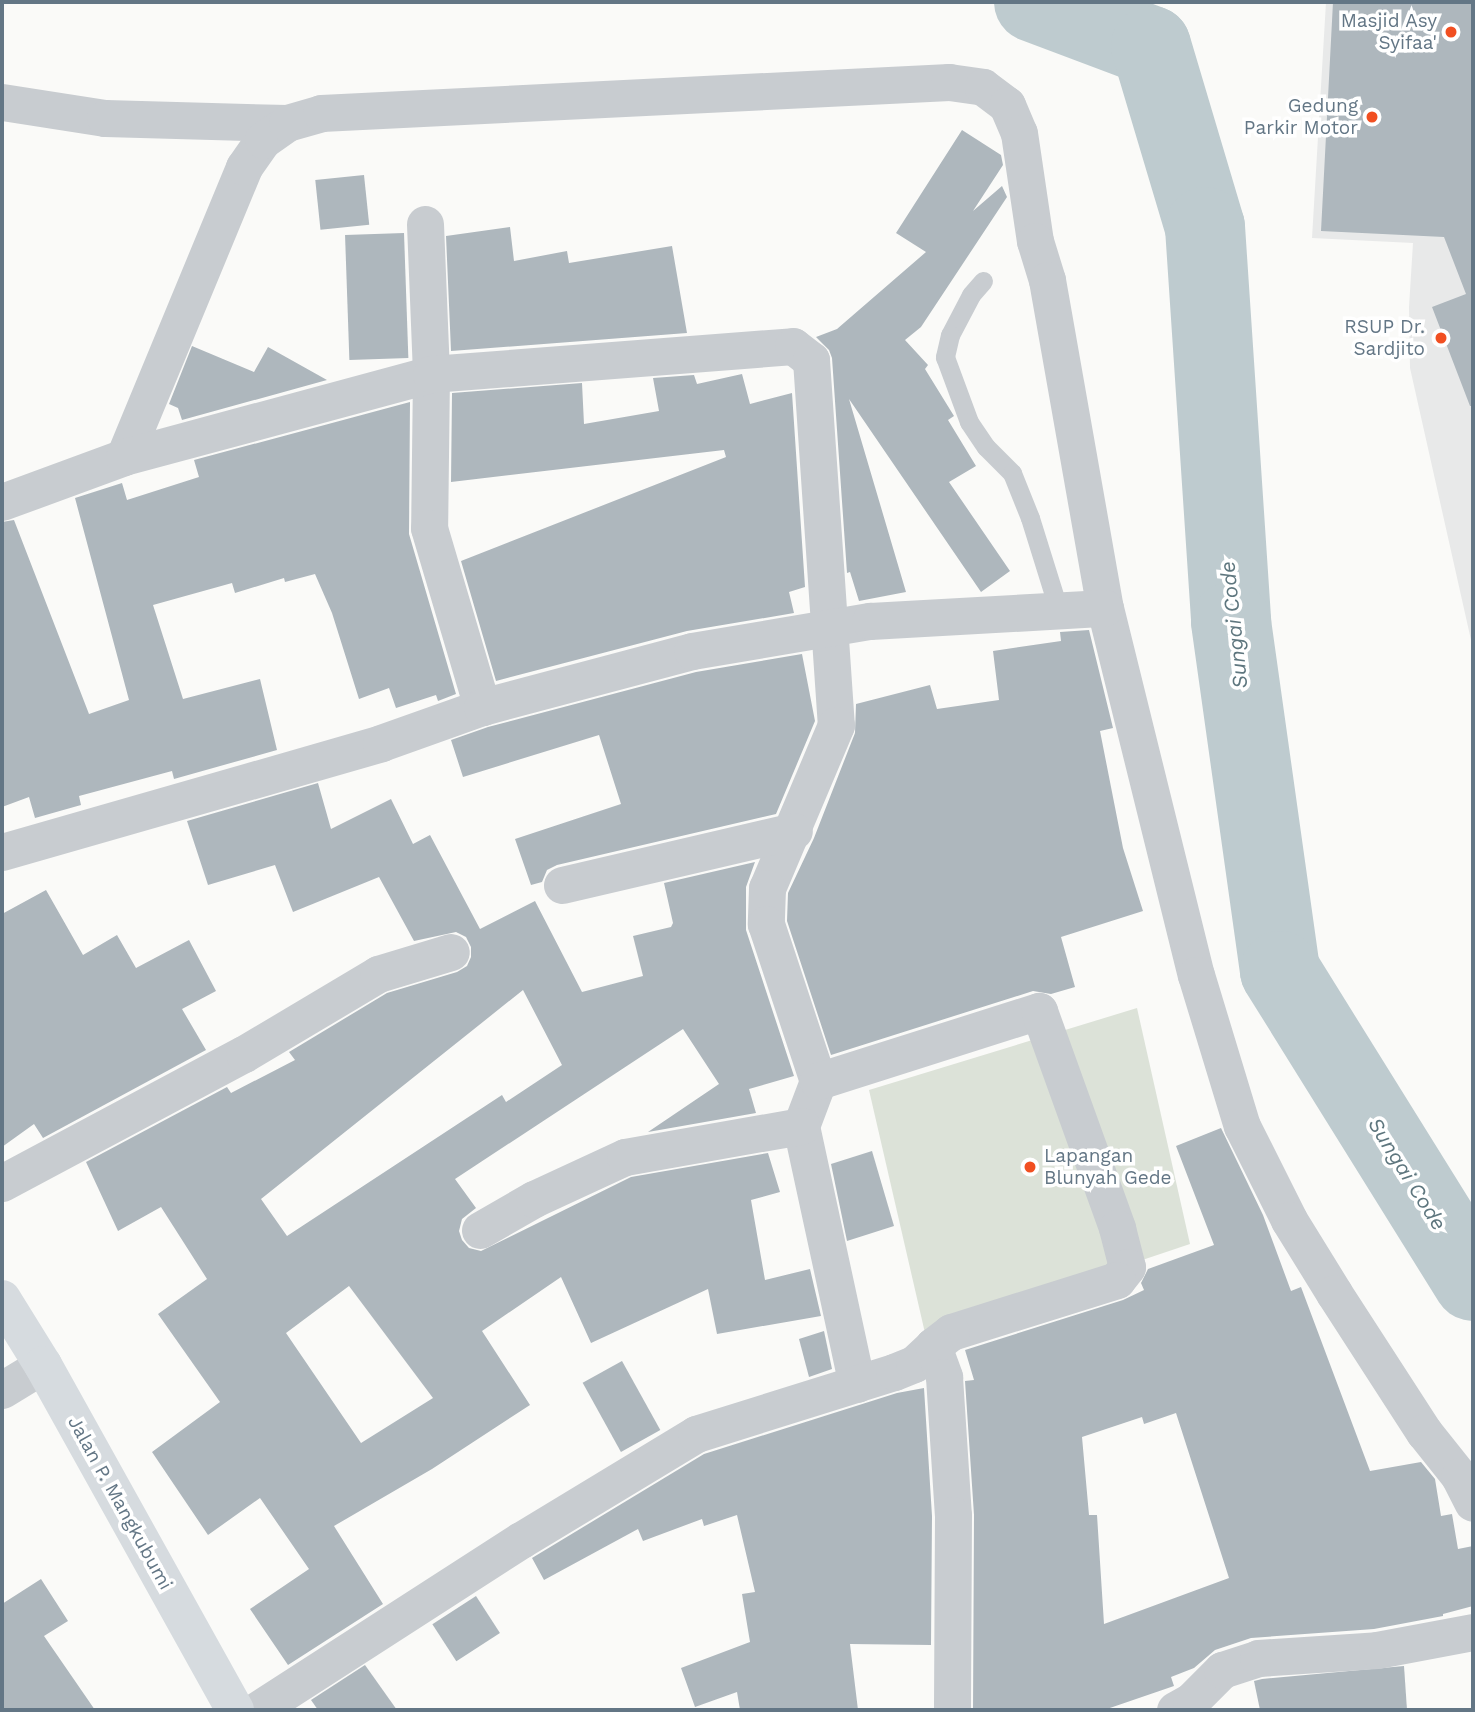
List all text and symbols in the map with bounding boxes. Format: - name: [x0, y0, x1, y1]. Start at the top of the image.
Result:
- place label: Masjid Asy Syifaa': [1340, 10, 1437, 54]
- marker: Masjid Asy Syifaa': [1443, 24, 1459, 40]
- place label: Gedung Parkir Motor: [1243, 95, 1358, 139]
- marker: Gedung Parkir Motor: [1364, 109, 1380, 125]
- place label: RSUP Dr. Sardjito: [1344, 316, 1425, 360]
- marker: RSUP Dr. Sardjito: [1431, 328, 1451, 348]
- water label: Sungai Code: [1215, 560, 1253, 690]
- water label: Sungai Code: [1362, 1113, 1452, 1235]
- place label: Lapangan Blunyah Gede: [1044, 1145, 1172, 1189]
- marker: Lapangan Blunyah Gede: [1022, 1159, 1038, 1175]
- street label: Jalan P. Mangkubumi: [63, 1412, 177, 1594]

